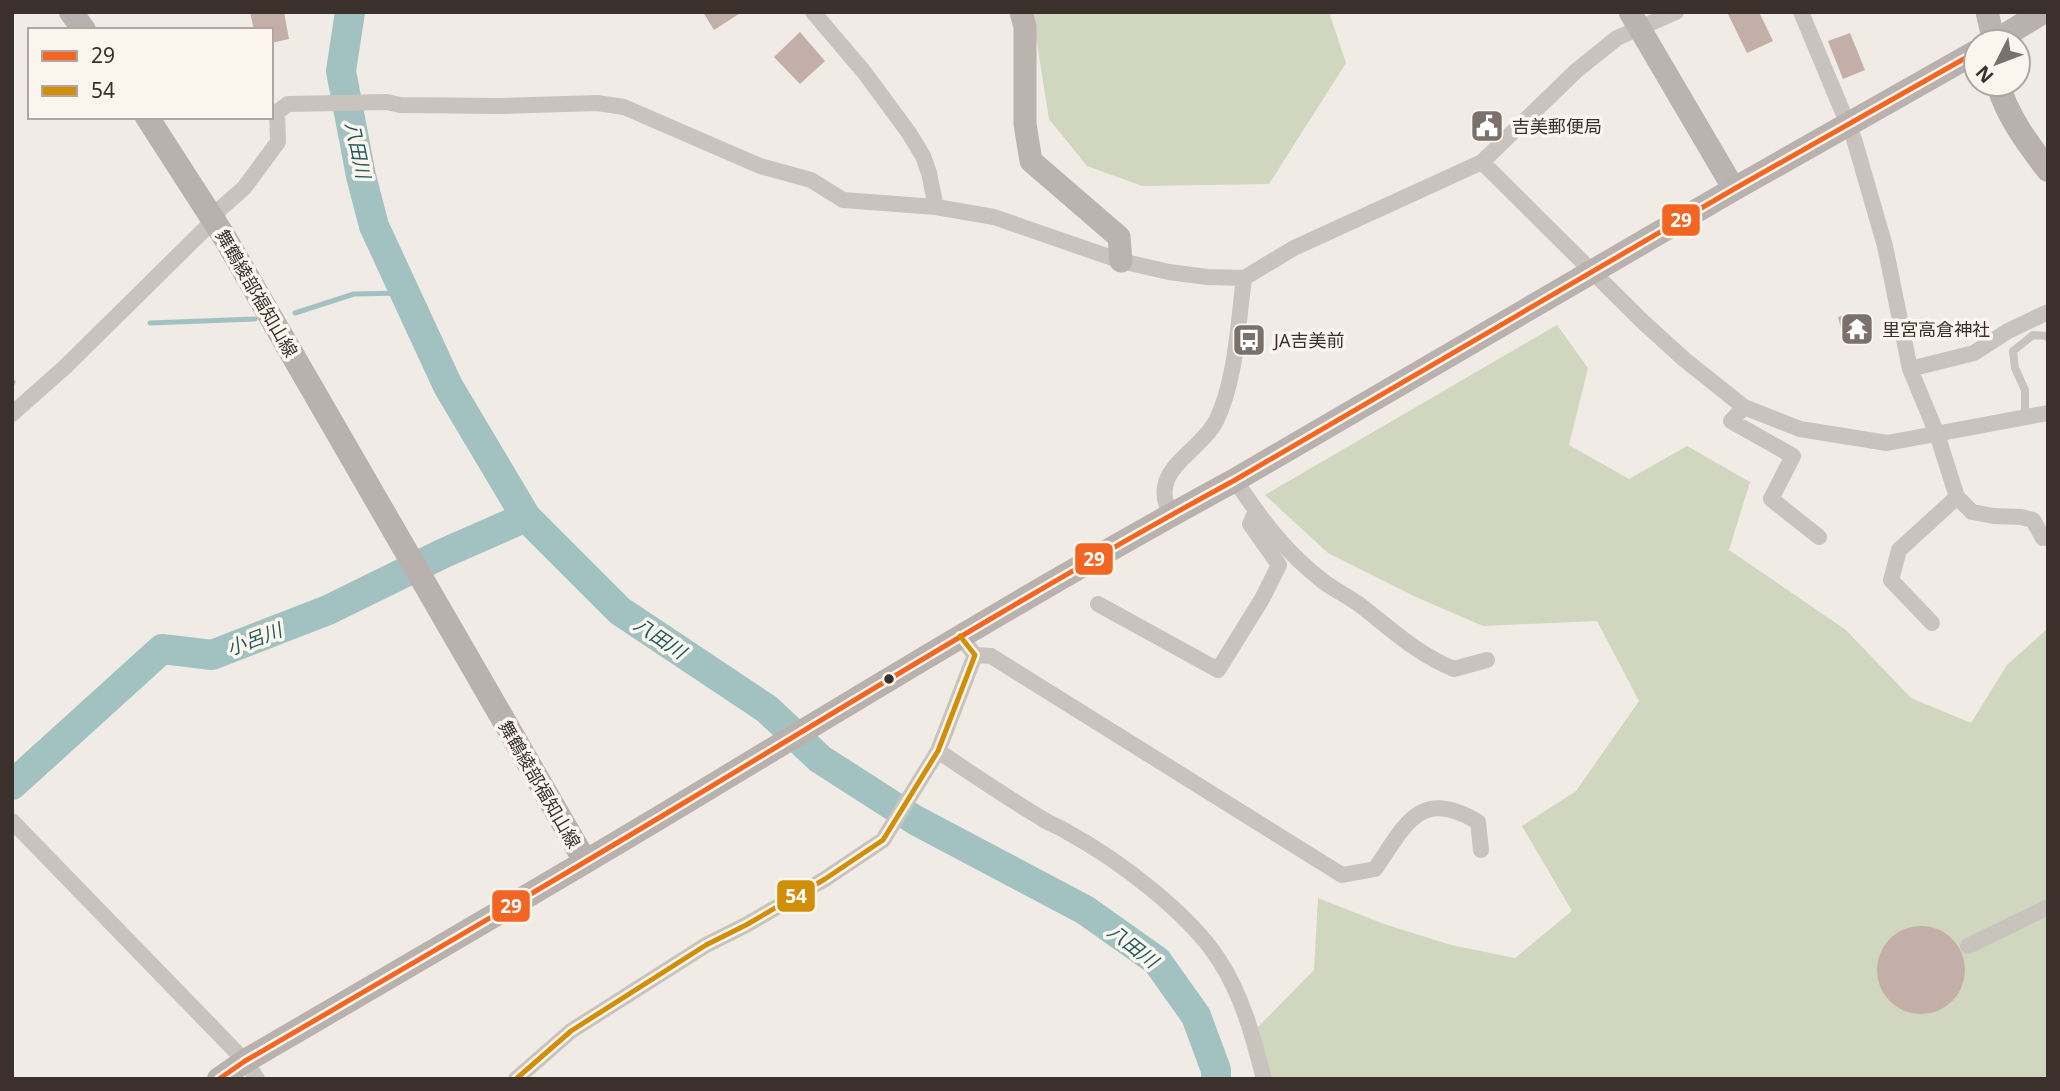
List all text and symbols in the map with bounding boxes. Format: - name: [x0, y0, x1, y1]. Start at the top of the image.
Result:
- legend: [28, 28, 273, 119]
- north arrow: [1962, 28, 2032, 98]
- text: 29: [91, 41, 115, 69]
- text: N: [1970, 60, 1999, 89]
- text: 54: [91, 76, 115, 104]
- public building icon: 吉美郵便局: [1468, 107, 1506, 145]
- place label: 吉美郵便局: [1512, 114, 1602, 138]
- water label: 八田川: [339, 119, 377, 183]
- line badge: 29: [1661, 203, 1701, 237]
- text: 29: [1670, 207, 1692, 233]
- street label: 舞鶴綾部福知山線: [211, 225, 303, 361]
- temple icon: 里宮高倉神社: [1838, 310, 1876, 348]
- place label: 里宮高倉神社: [1882, 317, 1990, 341]
- bus stop icon: JA吉美前: [1230, 321, 1268, 359]
- place label: JA吉美前: [1272, 328, 1344, 352]
- line badge: 29: [1074, 542, 1114, 576]
- text: 29: [1083, 546, 1105, 572]
- water label: 八田川: [629, 611, 693, 666]
- water label: 小呂川: [223, 616, 287, 661]
- unlabelled marker: [882, 672, 896, 686]
- street label: 舞鶴綾部福知山線: [494, 716, 586, 852]
- line badge: 54: [776, 879, 816, 913]
- text: 54: [785, 883, 807, 909]
- line badge: 29: [491, 889, 531, 923]
- text: 29: [500, 893, 522, 919]
- water label: 八田川: [1103, 918, 1165, 975]

